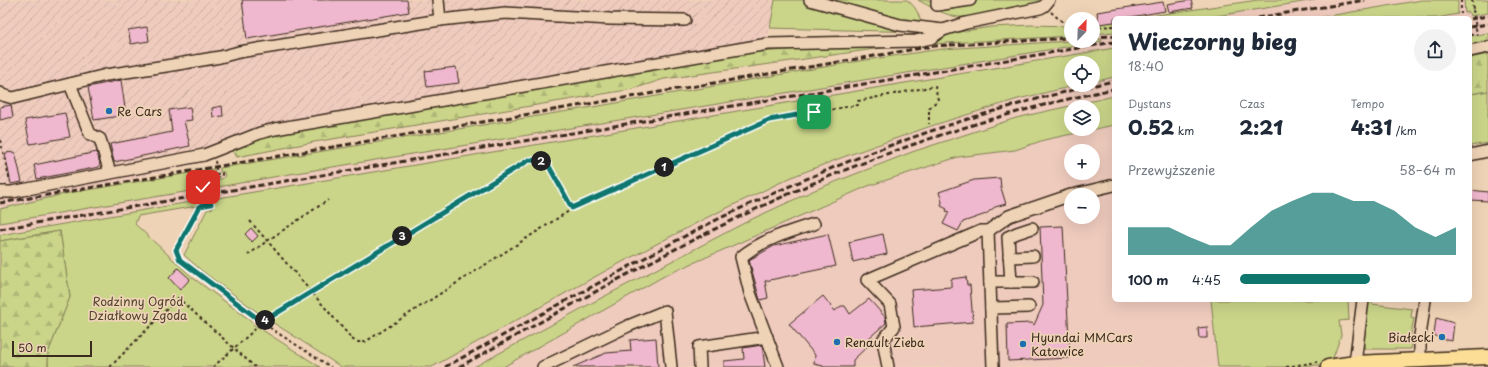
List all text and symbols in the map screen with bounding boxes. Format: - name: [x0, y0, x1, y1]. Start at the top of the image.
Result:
- north arrow: [1064, 12, 1100, 48]
- map controls: [1064, 12, 1100, 224]
- text: Wieczorny bieg: [1128, 24, 1297, 57]
- button: share: [1414, 29, 1456, 71]
- button: locate: [1064, 56, 1100, 92]
- text: 18:40: [1128, 56, 1164, 75]
- pin: [797, 95, 831, 129]
- text: Dystans: [1128, 95, 1171, 112]
- text: Czas: [1239, 95, 1265, 112]
- text: Tempo: [1351, 95, 1384, 112]
- button: layers: [1064, 100, 1100, 136]
- icon: arrive: [803, 101, 825, 123]
- place label: Re Cars: [117, 102, 163, 120]
- marker: Re Cars: [104, 106, 114, 116]
- text: 0.52: [1128, 112, 1174, 142]
- text: 2:21: [1239, 112, 1283, 142]
- text: 4:31: [1351, 112, 1392, 142]
- text: km: [1174, 122, 1194, 139]
- text: /km: [1392, 122, 1417, 139]
- button: +: [1064, 144, 1100, 180]
- pin: 2: [531, 151, 551, 171]
- text: 2: [537, 152, 545, 169]
- pin: 1: [654, 157, 674, 177]
- text: 1: [661, 158, 667, 175]
- text: Przewyższenie: [1128, 160, 1215, 179]
- text: 58–64 m: [1399, 160, 1456, 179]
- pin: [186, 170, 220, 204]
- icon: check: [192, 176, 214, 198]
- button: −: [1064, 188, 1100, 224]
- pin: 3: [392, 226, 412, 246]
- text: 3: [398, 227, 406, 244]
- text: 100 m: [1128, 270, 1169, 289]
- text: 4:45: [1192, 270, 1221, 289]
- park label: Rodzinny Ogród Działkowy Zgoda: [89, 292, 188, 324]
- pin: 4: [255, 310, 275, 330]
- text: 4: [261, 311, 269, 328]
- place label: Hyundai MMCars Katowice: [1031, 328, 1133, 360]
- place label: Białecki: [1388, 328, 1434, 346]
- marker: Białecki: [1437, 332, 1447, 342]
- place label: Renault Zieba: [845, 333, 925, 351]
- marker: Renault Zieba: [832, 337, 842, 347]
- scale bar: [12, 339, 92, 358]
- text: 50 m: [18, 339, 47, 356]
- marker: Hyundai MMCars Katowice: [1018, 339, 1028, 349]

